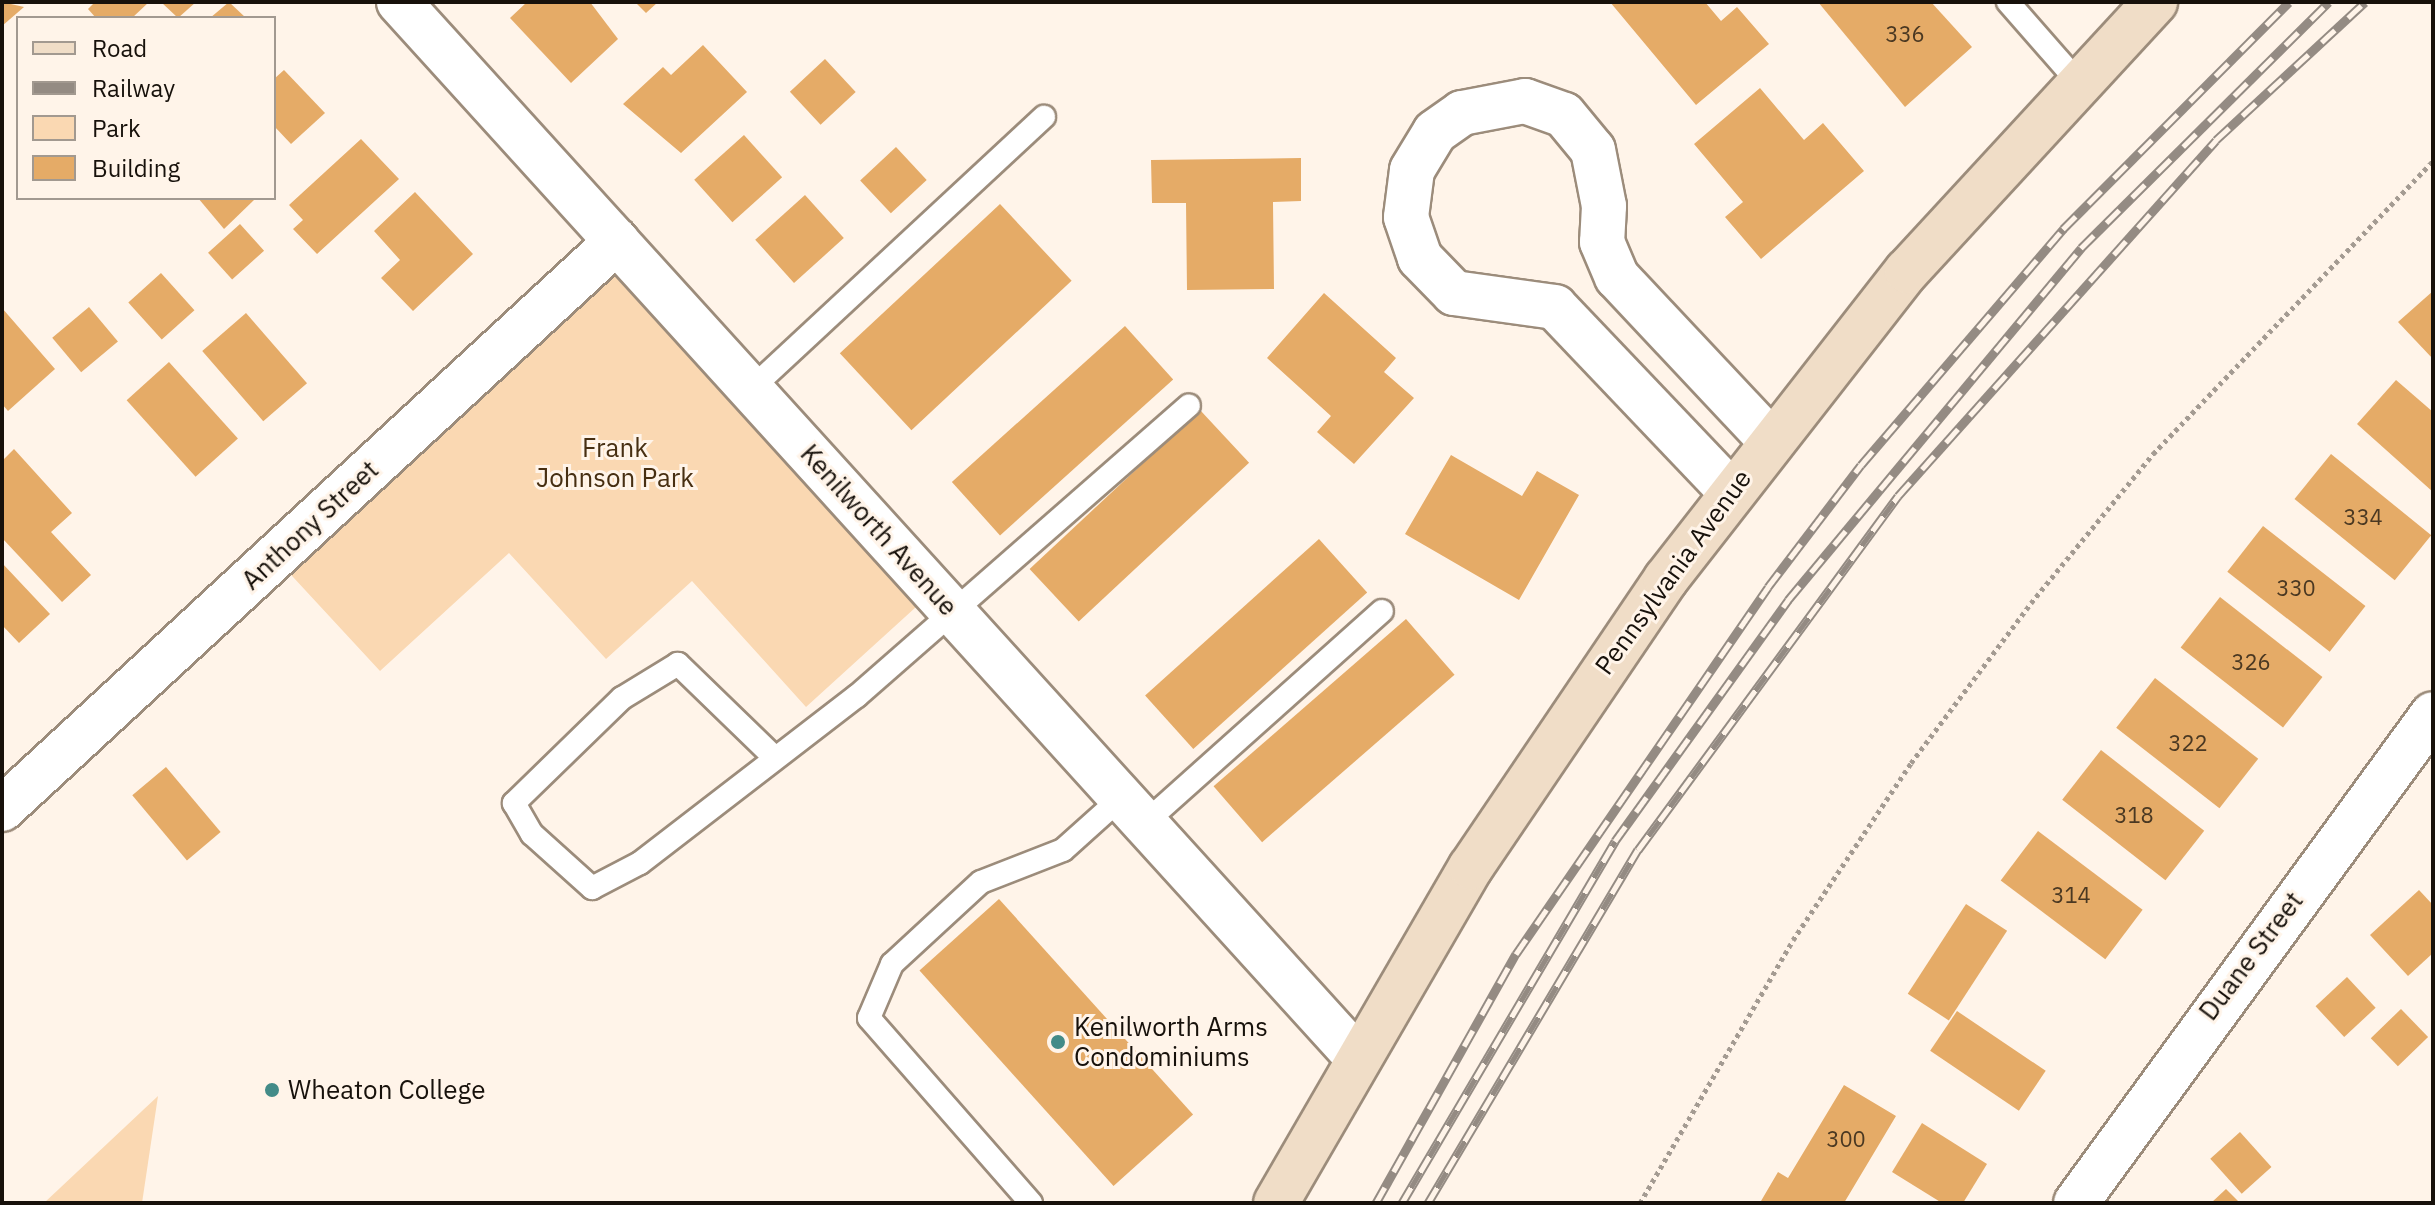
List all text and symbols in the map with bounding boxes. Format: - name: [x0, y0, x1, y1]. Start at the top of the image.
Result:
- legend: [16, 16, 276, 200]
- house number: 336: [1885, 21, 1925, 47]
- text: Road: [92, 32, 147, 64]
- text: Railway: [92, 72, 175, 104]
- text: Park: [92, 112, 141, 144]
- text: Building: [92, 152, 180, 184]
- park label: Frank Johnson Park: [536, 432, 694, 494]
- street label: Kenilworth Avenue: [794, 438, 964, 622]
- street label: Anthony Street: [235, 454, 385, 596]
- street label: Pennsylvania Avenue: [1588, 463, 1758, 681]
- house number: 334: [2343, 504, 2383, 530]
- house number: 330: [2276, 575, 2316, 601]
- house number: 326: [2231, 649, 2271, 675]
- house number: 322: [2168, 730, 2208, 756]
- house number: 318: [2114, 802, 2154, 828]
- house number: 314: [2051, 882, 2091, 908]
- street label: Duane Street: [2193, 886, 2309, 1026]
- place label: Kenilworth Arms Condominiums: [1074, 1011, 1268, 1072]
- marker: Kenilworth Arms Condominiums: [1049, 1033, 1067, 1051]
- place label: Wheaton College: [288, 1074, 485, 1106]
- marker: Wheaton College: [263, 1081, 281, 1099]
- house number: 300: [1826, 1126, 1866, 1152]

